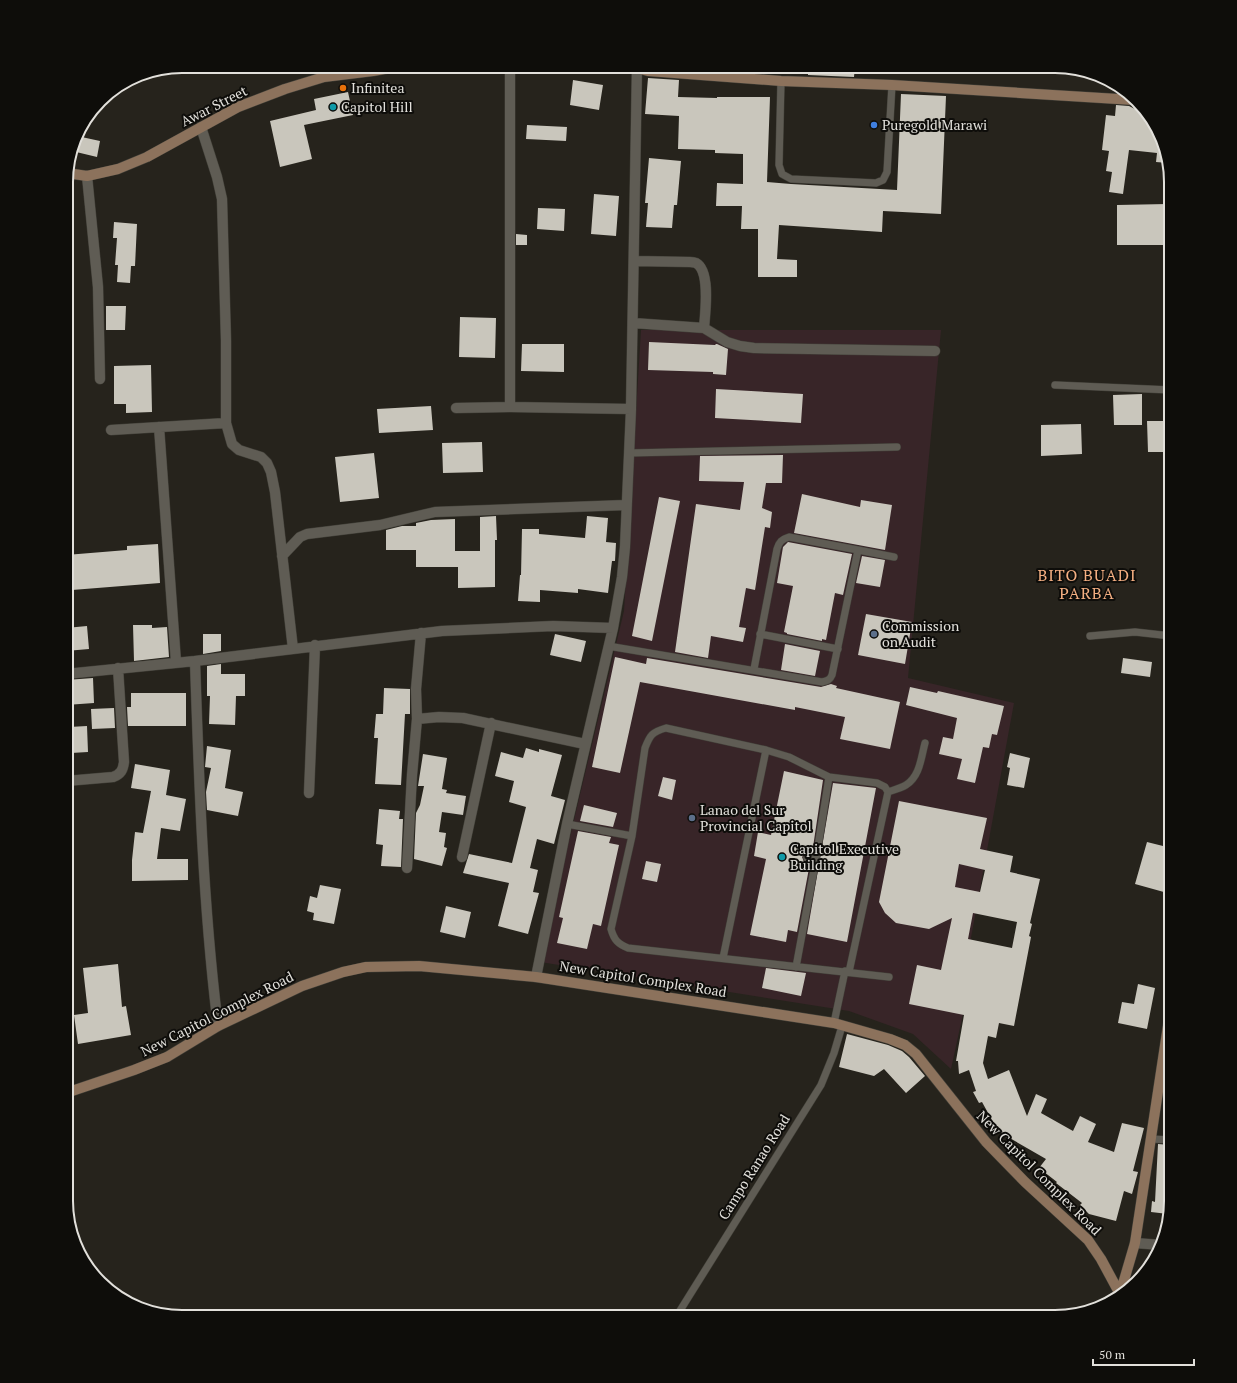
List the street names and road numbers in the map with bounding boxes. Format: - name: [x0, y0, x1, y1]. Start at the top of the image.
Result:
- street label: Awar Street: [177, 80, 251, 130]
- street label: New Capitol Complex Road: [558, 956, 728, 1001]
- street label: New Capitol Complex Road: [137, 967, 297, 1060]
- street label: New Capitol Complex Road: [973, 1106, 1106, 1239]
- street label: Campo Ranao Road: [713, 1110, 794, 1223]

